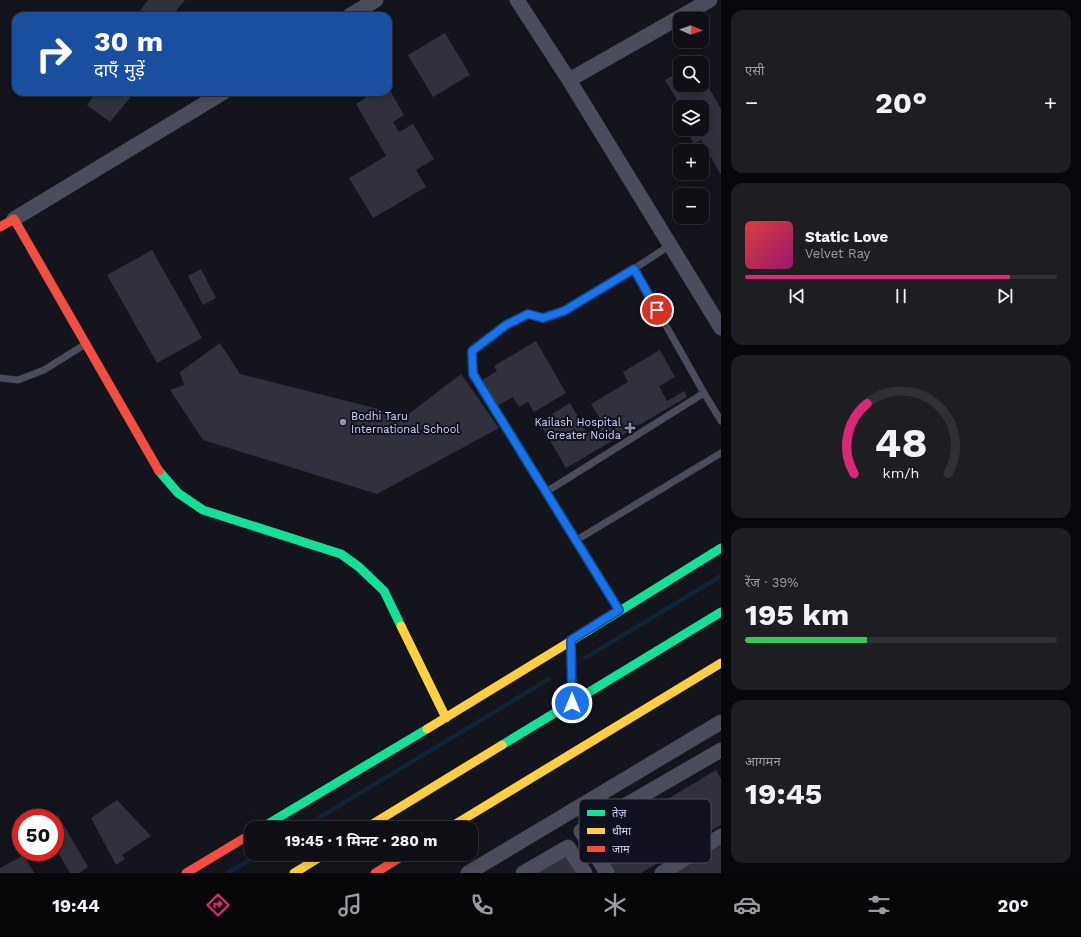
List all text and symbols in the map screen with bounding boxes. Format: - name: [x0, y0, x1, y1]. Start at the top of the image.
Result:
- north arrow: [673, 12, 709, 48]
- map controls: [673, 12, 709, 224]
- text: 30 m: [94, 25, 163, 58]
- icon: right: [28, 28, 80, 80]
- button: search: [673, 56, 709, 92]
- text: दाएँ मुड़ें: [94, 59, 145, 80]
- text: एसी: [745, 63, 764, 78]
- text: 20°: [875, 85, 927, 120]
- text: −: [745, 90, 758, 115]
- text: +: [1044, 90, 1057, 115]
- button: layers: [673, 100, 709, 136]
- button: +: [673, 144, 709, 180]
- button: −: [673, 188, 709, 224]
- text: Static Love: [805, 228, 888, 246]
- text: Velvet Ray: [805, 246, 870, 261]
- icon: previous: [786, 285, 808, 307]
- icon: pause: [890, 285, 912, 307]
- icon: next: [994, 285, 1016, 307]
- pin: [640, 293, 674, 327]
- icon: arrive: [646, 299, 668, 321]
- place label: Bodhi Taru International School: [351, 410, 460, 436]
- place label: Kailash Hospital Greater Noida: [534, 416, 622, 442]
- marker: Bodhi Taru International School: [338, 417, 348, 427]
- text: 48: [875, 418, 927, 467]
- marker: Kailash Hospital Greater Noida: [624, 422, 636, 434]
- text: km/h: [883, 465, 919, 481]
- text: रेंज · 39%: [745, 575, 799, 590]
- text: 195 km: [745, 597, 849, 632]
- position arrow: [551, 682, 593, 724]
- text: आगमन: [745, 754, 781, 769]
- text: 19:45: [745, 776, 822, 811]
- legend: [579, 799, 711, 863]
- text: तेज़: [612, 807, 627, 820]
- speed limit sign: 50: [12, 809, 64, 861]
- text: धीमा: [612, 825, 631, 838]
- text: 19:45 · 1 मिनट · 280 m: [285, 832, 437, 850]
- text: जाम: [612, 843, 630, 856]
- icon: directions: [204, 891, 232, 919]
- icon: music: [336, 891, 364, 919]
- icon: phone: [468, 891, 496, 919]
- icon: climate: [601, 891, 629, 919]
- icon: car: [733, 891, 761, 919]
- icon: filters: [865, 891, 893, 919]
- text: 19:44: [52, 895, 100, 916]
- text: 20°: [998, 895, 1029, 916]

